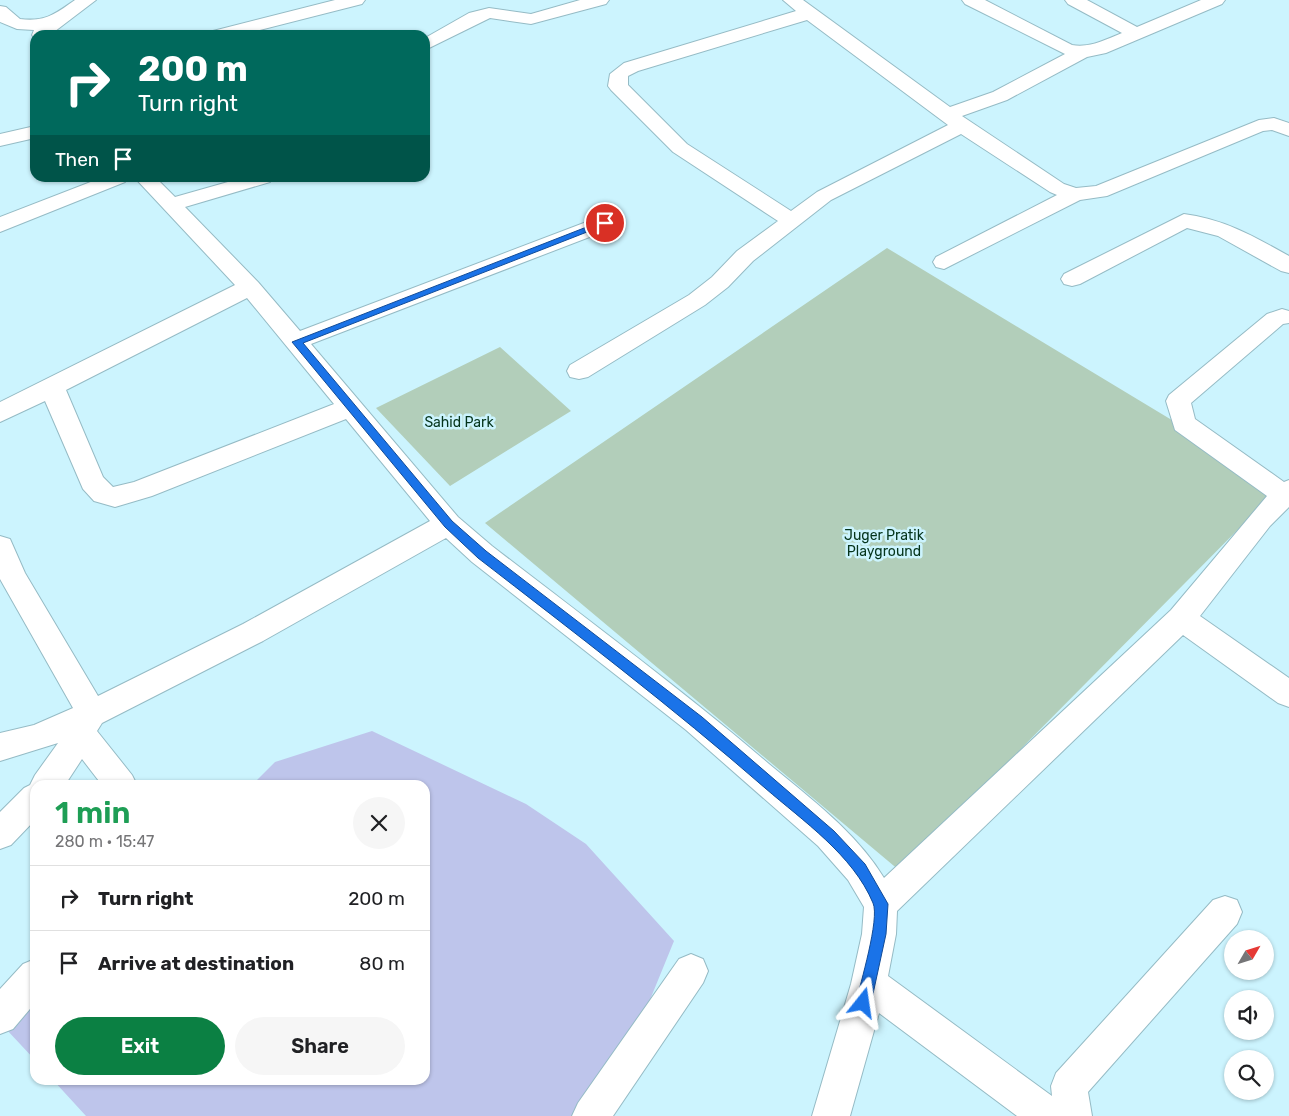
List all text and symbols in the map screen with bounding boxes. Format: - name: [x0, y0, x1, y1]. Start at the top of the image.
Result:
- text: 200 m: [138, 48, 248, 90]
- icon: right: [55, 50, 120, 115]
- text: Turn right: [138, 90, 238, 117]
- icon: arrive: [109, 145, 137, 173]
- text: Then: [55, 148, 99, 171]
- pin: [584, 202, 626, 244]
- icon: arrive: [591, 209, 619, 237]
- park label: Sahid Park: [424, 414, 494, 431]
- park label: Juger Pratik Playground: [844, 527, 925, 560]
- text: 1 min: [55, 795, 130, 831]
- button: close: [353, 797, 405, 849]
- text: 280 m · 15:47: [55, 832, 154, 851]
- icon: right: [55, 884, 83, 912]
- text: Turn right: [98, 887, 193, 910]
- text: 200 m: [348, 887, 405, 910]
- north arrow: [1224, 930, 1274, 980]
- map controls: [1224, 930, 1274, 1100]
- icon: arrive: [55, 949, 83, 977]
- text: Arrive at destination: [98, 952, 294, 975]
- text: 80 m: [359, 952, 405, 975]
- position arrow: [836, 976, 888, 1028]
- button: sound: [1224, 990, 1274, 1040]
- button: Exit: [55, 1017, 225, 1075]
- button: Share: [235, 1017, 405, 1075]
- button: search: [1224, 1050, 1274, 1100]

